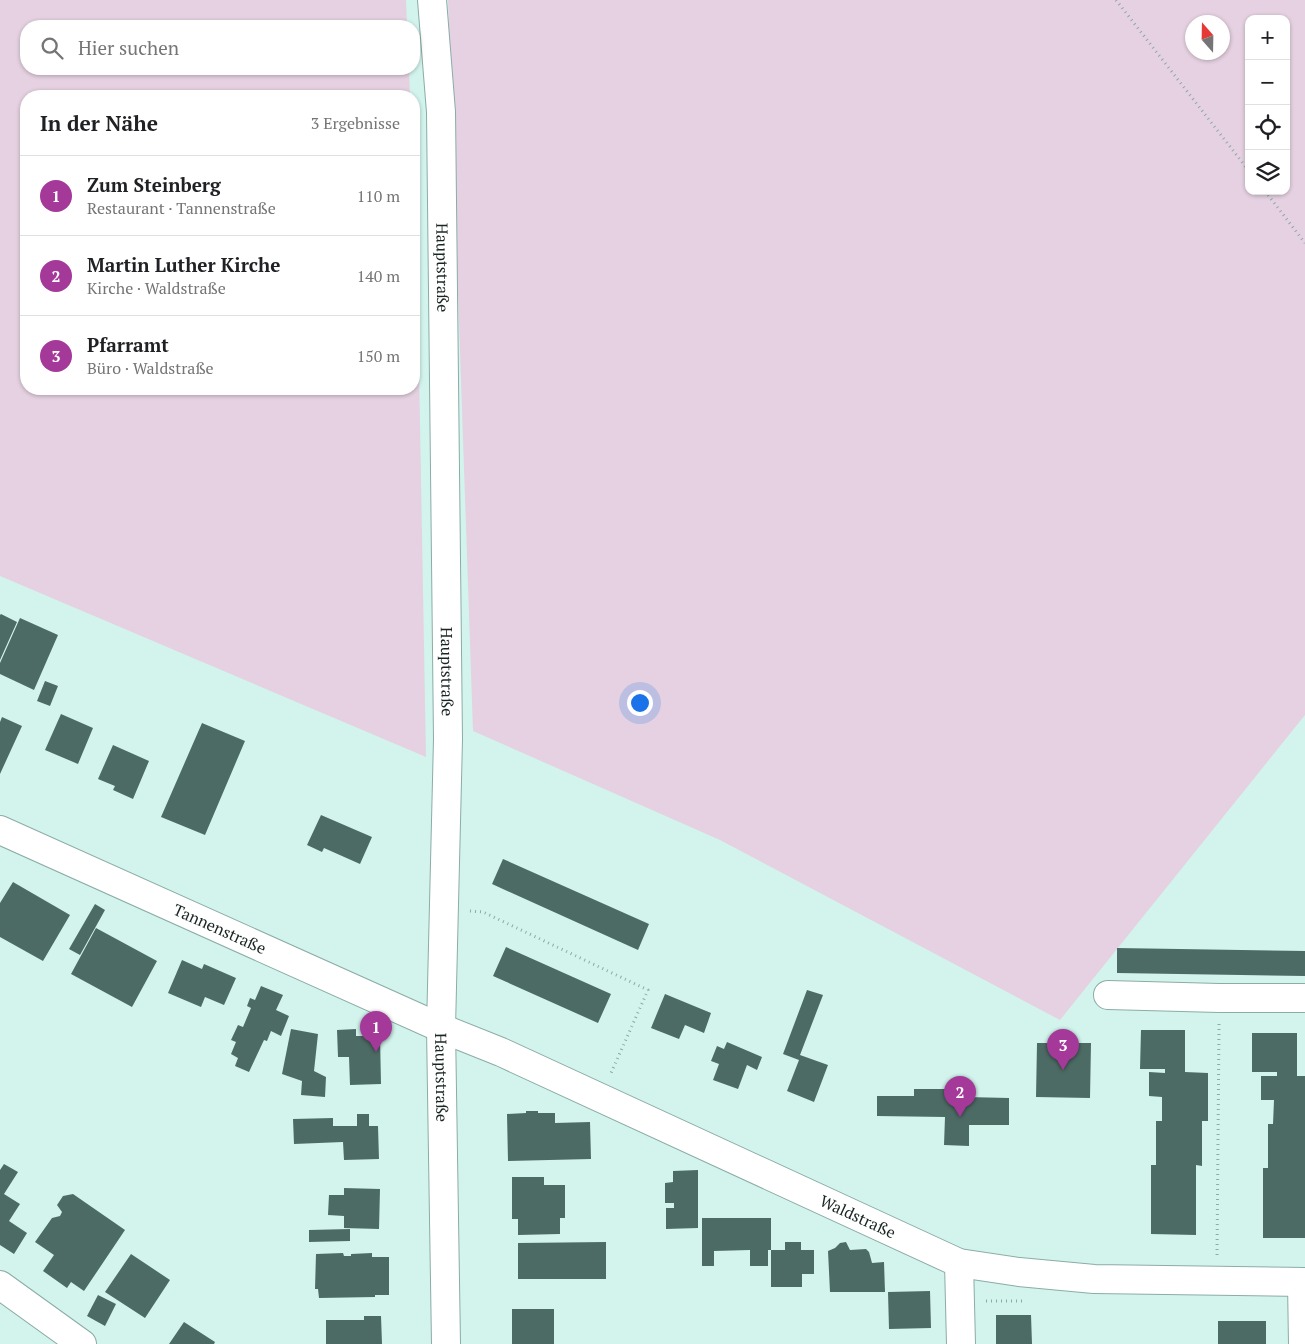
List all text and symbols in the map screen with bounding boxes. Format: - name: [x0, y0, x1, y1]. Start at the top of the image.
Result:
- north arrow: [1185, 15, 1230, 60]
- map controls: [1245, 15, 1290, 195]
- button: +: [1245, 15, 1290, 60]
- search box: [20, 20, 420, 75]
- icon: search: [38, 34, 66, 62]
- text: Hier suchen: [78, 35, 179, 60]
- button: −: [1245, 60, 1290, 105]
- button: locate: [1245, 105, 1290, 150]
- text: In der Nähe: [40, 109, 158, 137]
- text: 3 Ergebnisse: [311, 112, 400, 134]
- button: layers: [1245, 150, 1290, 195]
- text: Zum Steinberg: [87, 172, 221, 197]
- text: 1: [51, 185, 61, 207]
- text: 110 m: [357, 185, 400, 207]
- text: Restaurant · Tannenstraße: [87, 197, 276, 219]
- street label: Hauptstraße: [431, 223, 454, 312]
- text: Martin Luther Kirche: [87, 252, 280, 277]
- text: 2: [51, 265, 61, 287]
- text: 140 m: [357, 265, 400, 287]
- text: Kirche · Waldstraße: [87, 277, 226, 299]
- text: Pfarramt: [87, 332, 169, 357]
- text: 3: [51, 345, 61, 367]
- text: 150 m: [357, 345, 400, 367]
- text: Büro · Waldstraße: [87, 357, 214, 379]
- street label: Hauptstraße: [436, 627, 459, 716]
- your location: [627, 690, 653, 716]
- street label: Tannenstraße: [170, 898, 270, 959]
- pin: 1: [360, 1011, 392, 1052]
- pin: 3: [1047, 1029, 1079, 1070]
- street label: Hauptstraße: [430, 1033, 453, 1122]
- pin: 2: [944, 1076, 976, 1117]
- street label: Waldstraße: [816, 1189, 899, 1243]

